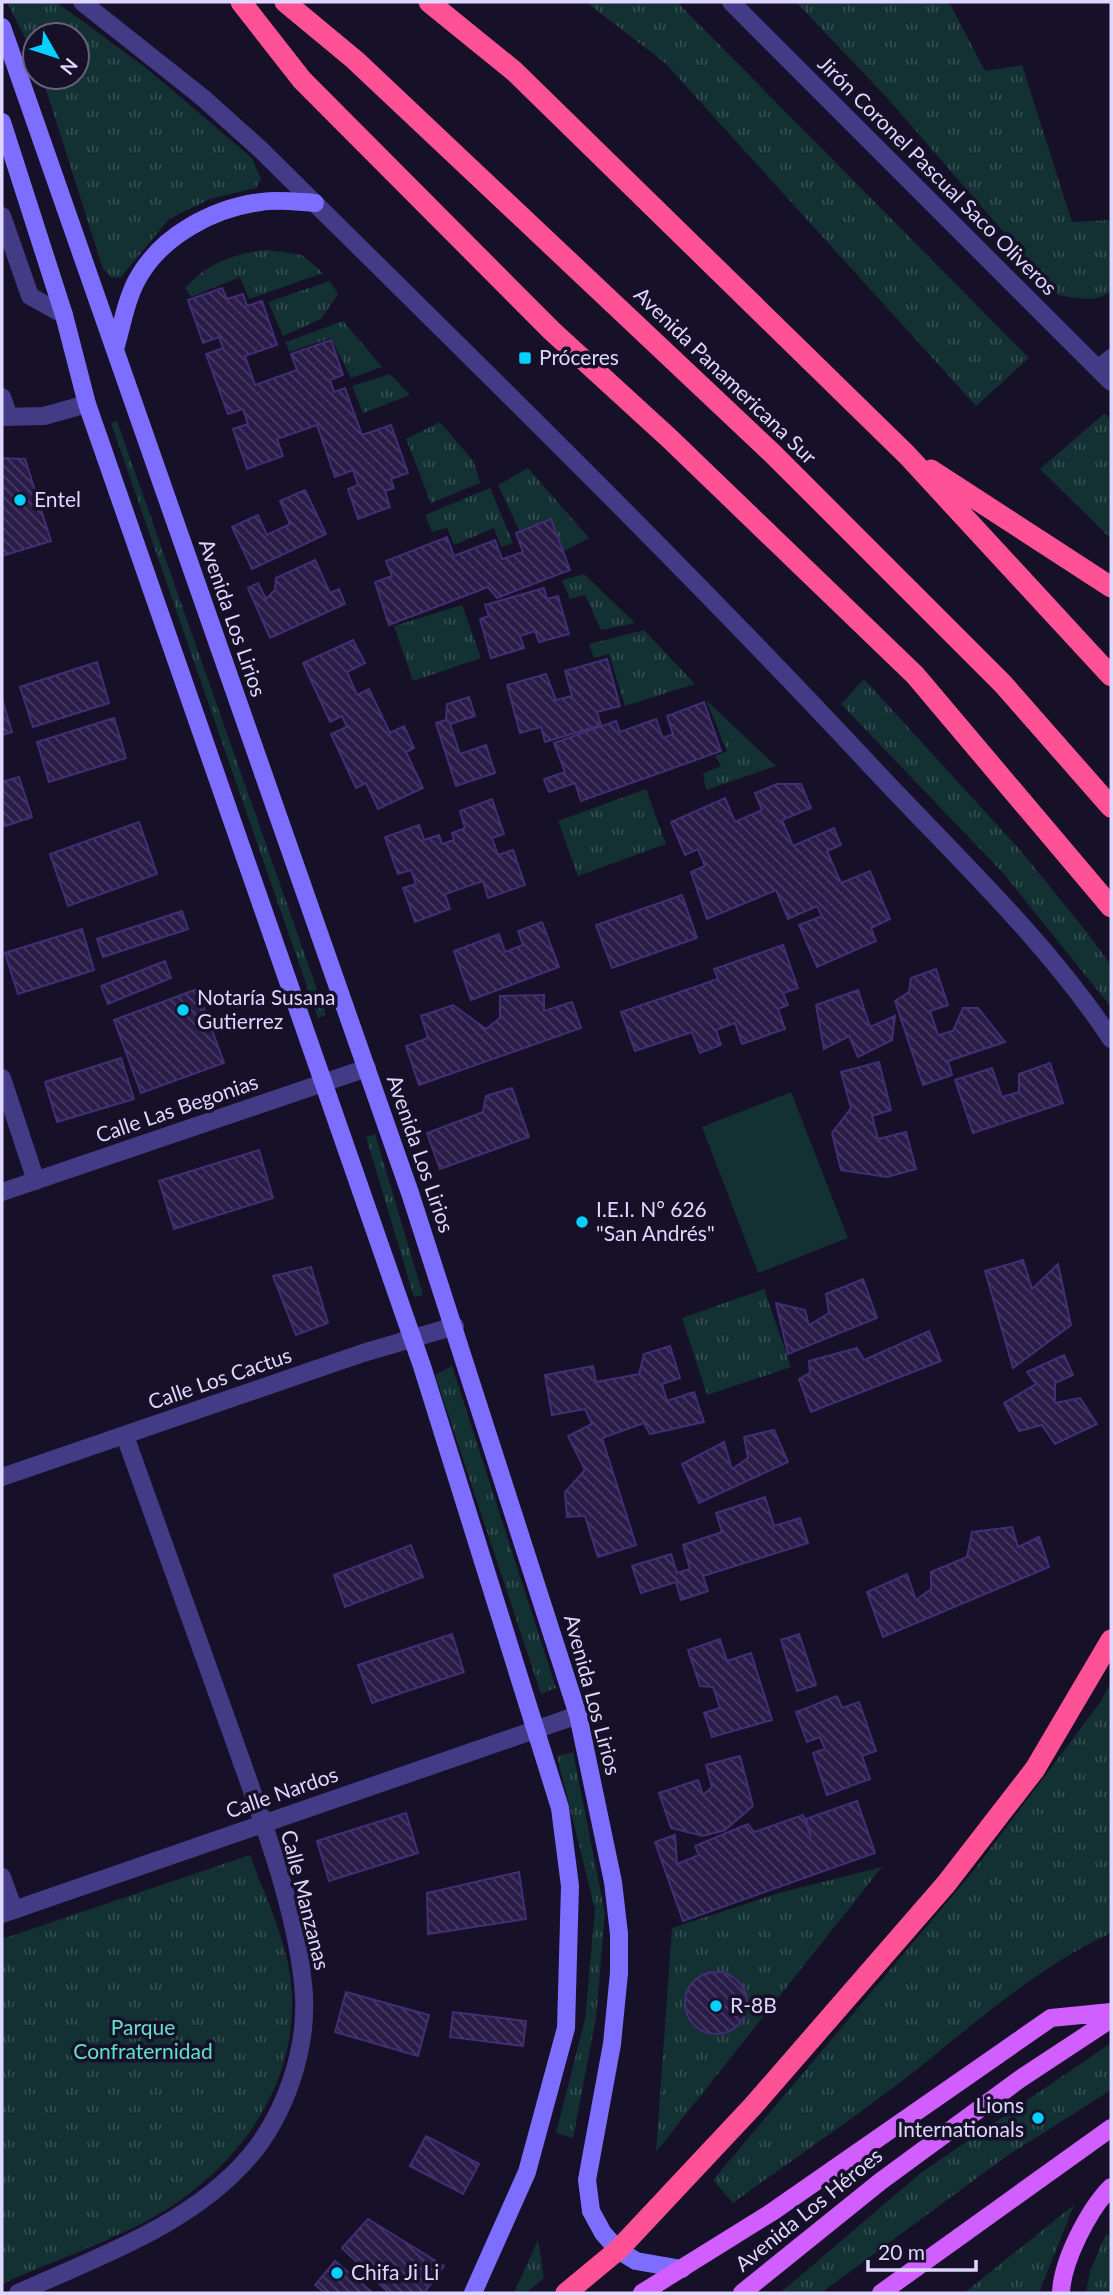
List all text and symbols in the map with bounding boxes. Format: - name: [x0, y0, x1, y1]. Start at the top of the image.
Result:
- north arrow: [21, 21, 91, 91]
- street label: Jirón Coronel Pascual Saco Oliveros: [813, 50, 1063, 300]
- text: N: [56, 54, 83, 80]
- street label: Avenida Panamericana Sur: [630, 281, 823, 469]
- place label: Próceres: [539, 344, 619, 369]
- marker: Próceres: [517, 350, 533, 366]
- place label: Entel: [34, 486, 81, 511]
- marker: Entel: [12, 492, 28, 508]
- street label: Avenida Los Lirios: [195, 535, 272, 700]
- place label: Notaría Susana Gutierrez: [197, 984, 335, 1033]
- marker: Notaría Susana Gutierrez: [175, 1002, 191, 1018]
- street label: Calle Las Begonias: [92, 1068, 261, 1147]
- street label: Avenida Los Lirios: [383, 1071, 460, 1236]
- place label: I.E.I. N° 626 "San Andrés": [596, 1196, 715, 1245]
- marker: I.E.I. N° 626 "San Andrés": [574, 1214, 590, 1230]
- street label: Calle Los Cactus: [144, 1341, 295, 1414]
- street label: Avenida Los Lirios: [560, 1612, 627, 1778]
- street label: Calle Nardos: [222, 1761, 341, 1822]
- street label: Calle Manzanas: [277, 1827, 336, 1972]
- place label: R-8B: [730, 1992, 777, 2017]
- marker: R-8B: [708, 1998, 724, 2014]
- park label: Parque Confraternidad: [73, 2014, 213, 2063]
- place label: Lions Internationals: [897, 2092, 1024, 2141]
- marker: Lions Internationals: [1030, 2110, 1046, 2126]
- street label: Avenida Los Héroes: [730, 2142, 887, 2276]
- scale bar: [868, 2228, 976, 2272]
- text: 20 m: [878, 2239, 925, 2264]
- place label: Chifa Ji Li: [351, 2259, 439, 2284]
- marker: Chifa Ji Li: [329, 2265, 345, 2281]

